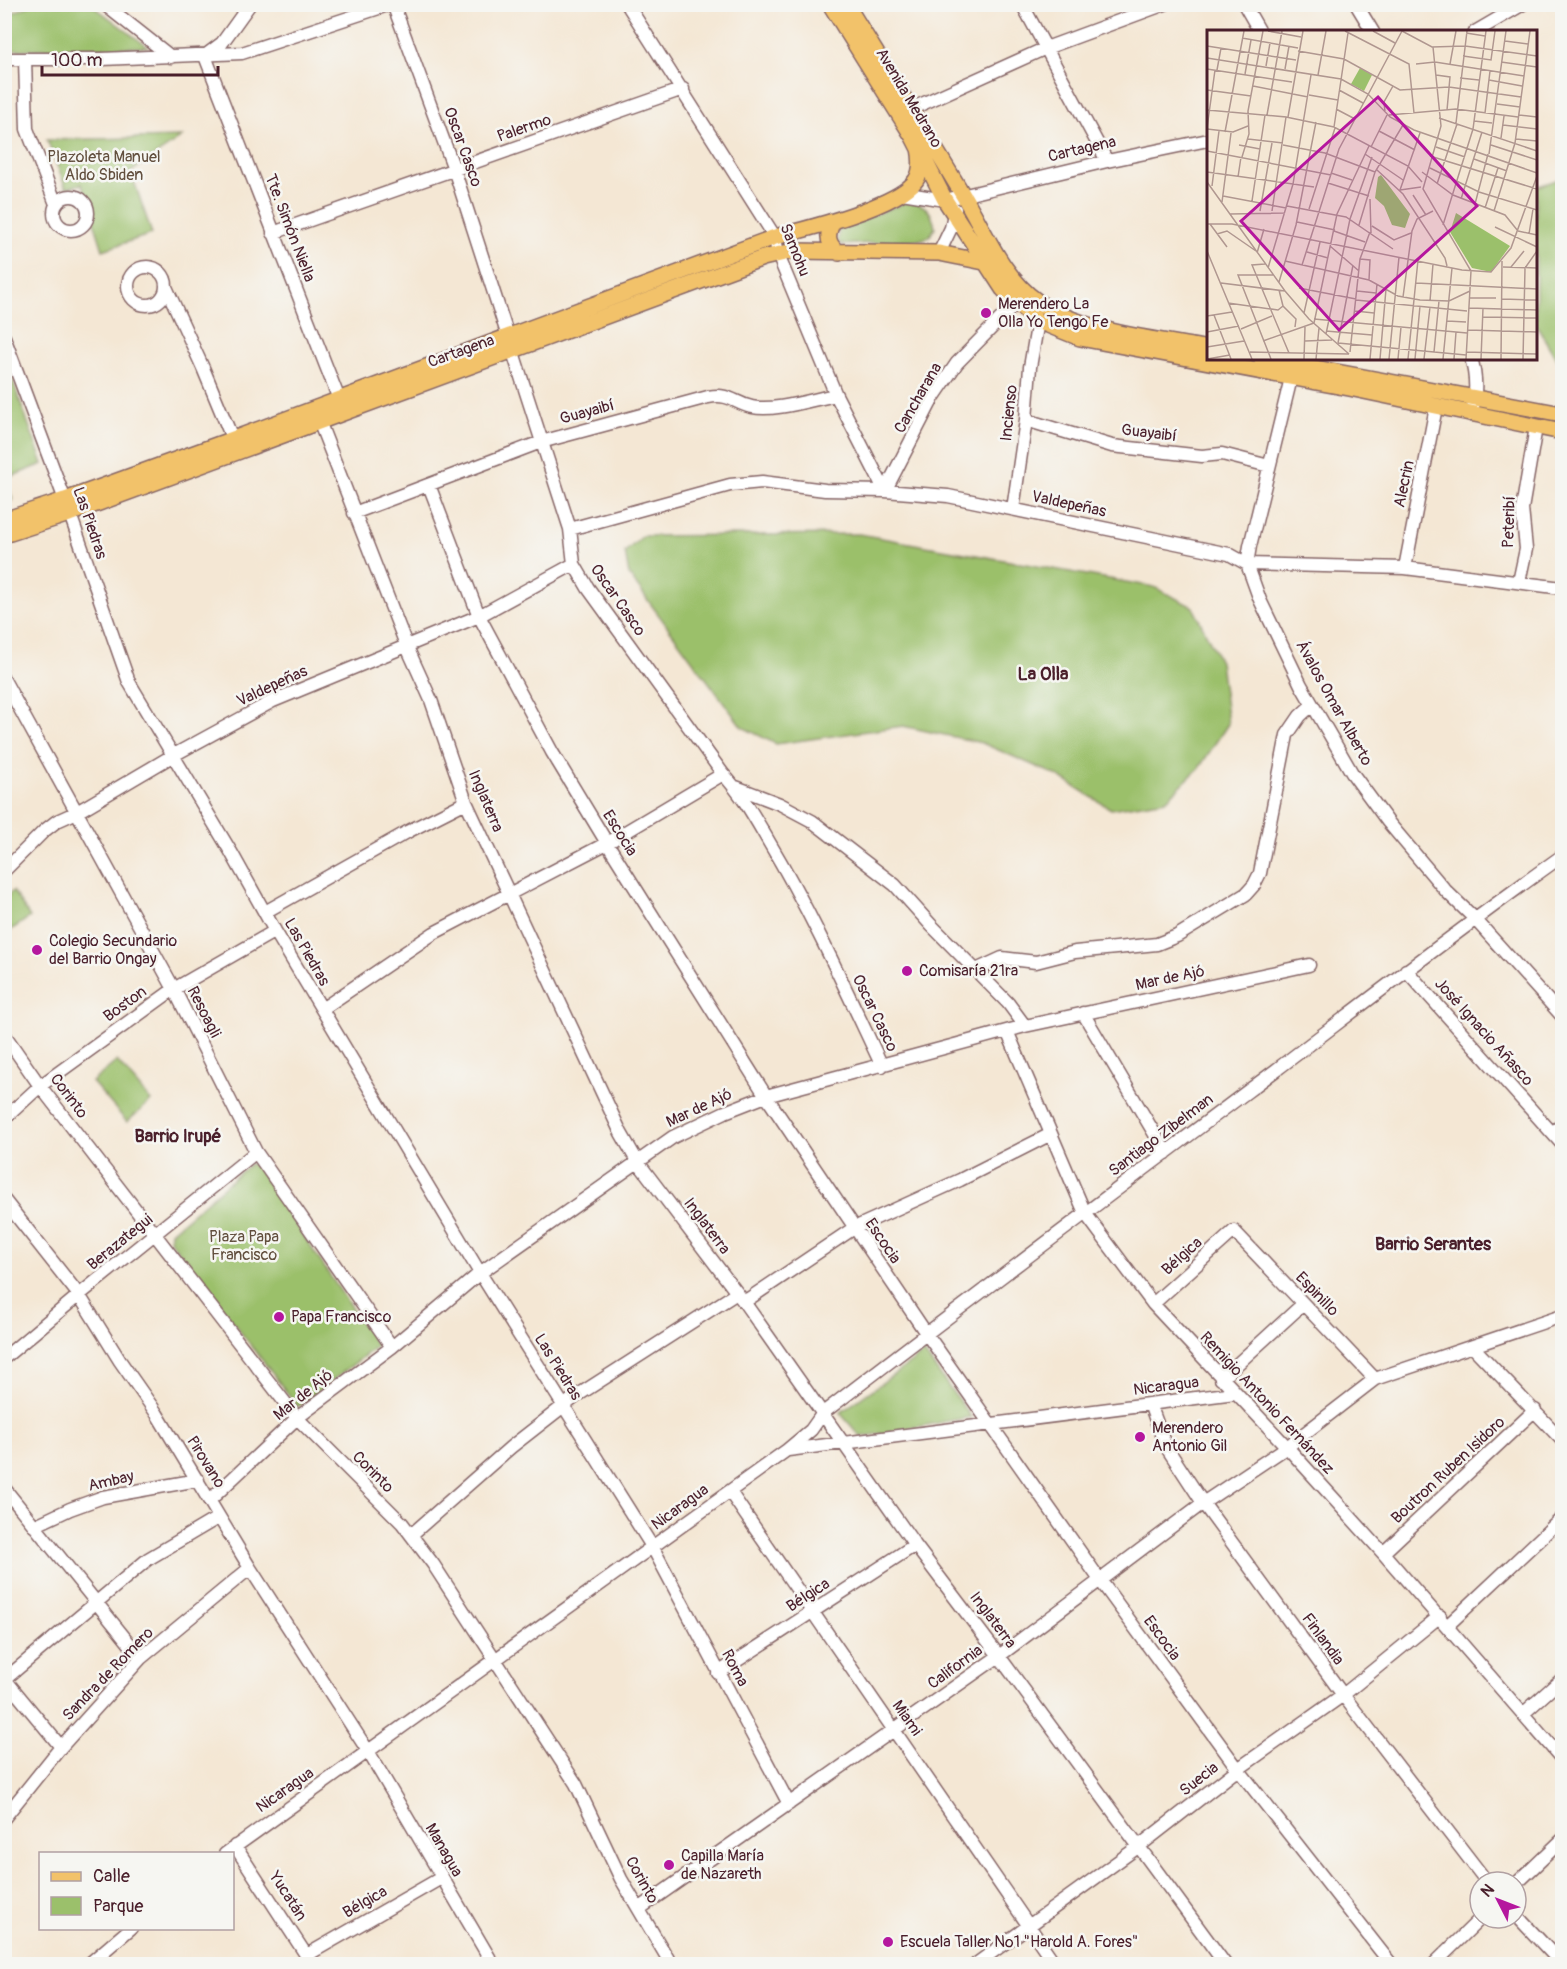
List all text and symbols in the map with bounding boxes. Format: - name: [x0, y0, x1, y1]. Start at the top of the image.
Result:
- inset map: [1207, 30, 1537, 360]
- scale bar: [42, 39, 218, 77]
- street label: Avenida Medrano: [871, 45, 947, 152]
- text: 100 m: [51, 49, 103, 72]
- street label: Oscar Casco: [439, 104, 487, 190]
- street label: Palermo: [494, 109, 554, 147]
- street label: Cartagena: [1046, 131, 1118, 167]
- park label: Plazoleta Manuel Aldo Sbiden: [47, 147, 161, 185]
- street label: Tte. Simón Niella: [260, 171, 320, 285]
- street label: Samohu: [775, 221, 815, 279]
- place label: Merendero La Olla Yo Tengo Fe: [998, 294, 1108, 332]
- marker: Merendero La Olla Yo Tengo Fe: [979, 306, 993, 320]
- street label: Cartagena: [425, 330, 497, 372]
- street label: Cancharana: [890, 359, 946, 437]
- street label: Incienso: [996, 383, 1022, 442]
- street label: Guayaibí: [558, 395, 616, 429]
- street label: Guayaibí: [1120, 420, 1178, 446]
- street label: Alecrin: [1389, 459, 1419, 509]
- street label: Las Piedras: [68, 484, 112, 562]
- street label: Valdepeñas: [1030, 486, 1108, 522]
- street label: Peteribí: [1498, 496, 1520, 548]
- street label: Oscar Casco: [586, 560, 650, 640]
- street label: Ávalos Omar Alberto: [1291, 637, 1377, 769]
- street label: Valdepeñas: [233, 661, 311, 711]
- district label: La Olla: [1018, 663, 1069, 686]
- street label: Inglaterra: [464, 767, 508, 835]
- street label: Escocia: [598, 806, 642, 860]
- street label: Las Piedras: [280, 915, 334, 989]
- place label: Colegio Secundario del Barrio Ongay: [49, 931, 177, 969]
- marker: Colegio Secundario del Barrio Ongay: [30, 943, 44, 957]
- place label: Comisaría 21ra: [919, 961, 1018, 981]
- street label: Mar de Ajó: [1134, 961, 1207, 995]
- marker: Comisaría 21ra: [900, 964, 914, 978]
- street label: Oscar Casco: [848, 971, 902, 1055]
- street label: José Ignacio Añasco: [1430, 974, 1538, 1090]
- street label: Boston: [99, 982, 151, 1026]
- street label: Resoagli: [183, 983, 225, 1041]
- street label: Corinto: [46, 1070, 93, 1123]
- street label: Mar de Ajó: [663, 1084, 735, 1132]
- street label: Santiago Zibelman: [1105, 1089, 1217, 1181]
- district label: Barrio Irupé: [135, 1125, 222, 1148]
- street label: Inglaterra: [679, 1194, 735, 1258]
- street label: Berazategui: [83, 1209, 157, 1275]
- street label: Escocia: [861, 1214, 905, 1268]
- park label: Plaza Papa Francisco: [209, 1227, 279, 1265]
- street label: Bélgica: [1158, 1233, 1206, 1279]
- district label: Barrio Serantes: [1375, 1233, 1492, 1256]
- street label: Espinillo: [1291, 1268, 1343, 1321]
- place label: Papa Francisco: [291, 1307, 392, 1327]
- marker: Papa Francisco: [272, 1310, 286, 1324]
- street label: Remigio Antonio Fernández: [1196, 1328, 1338, 1478]
- street label: Las Piedras: [530, 1330, 586, 1404]
- street label: Mar de Ajó: [269, 1365, 337, 1425]
- street label: Nicaragua: [1132, 1372, 1200, 1400]
- street label: Boutron Ruben Isidoro: [1387, 1412, 1509, 1528]
- place label: Merendero Antonio Gil: [1152, 1418, 1227, 1456]
- marker: Merendero Antonio Gil: [1133, 1430, 1147, 1444]
- street label: Pirovano: [182, 1432, 230, 1492]
- street label: Corinto: [348, 1447, 398, 1497]
- street label: Ambay: [86, 1466, 136, 1496]
- street label: Nicaragua: [647, 1480, 713, 1534]
- street label: Bélgica: [782, 1574, 834, 1616]
- street label: Inglaterra: [965, 1588, 1021, 1652]
- street label: Finlandia: [1297, 1609, 1349, 1669]
- street label: Escocia: [1139, 1612, 1185, 1664]
- street label: Sandra de Romero: [58, 1623, 158, 1725]
- street label: California: [924, 1640, 986, 1694]
- street label: Roma: [717, 1646, 753, 1690]
- street label: Miami: [888, 1696, 926, 1740]
- street label: Suecia: [1176, 1758, 1222, 1800]
- street label: Nicaragua: [252, 1763, 318, 1817]
- street label: Managua: [421, 1820, 467, 1880]
- place label: Capilla María de Nazareth: [681, 1846, 764, 1884]
- legend: [39, 1852, 234, 1930]
- street label: Corinto: [621, 1853, 663, 1907]
- marker: Capilla María de Nazareth: [662, 1858, 676, 1872]
- text: Calle: [93, 1865, 130, 1888]
- street label: Yucatán: [264, 1867, 311, 1924]
- north arrow: [1468, 1870, 1528, 1930]
- text: N: [1477, 1880, 1499, 1901]
- street label: Bélgica: [339, 1881, 391, 1923]
- text: Parque: [93, 1895, 143, 1918]
- place label: Escuela Taller Nº1 "Harold A. Fores": [900, 1932, 1138, 1952]
- marker: Escuela Taller Nº1 "Harold A. Fores": [881, 1935, 895, 1949]

